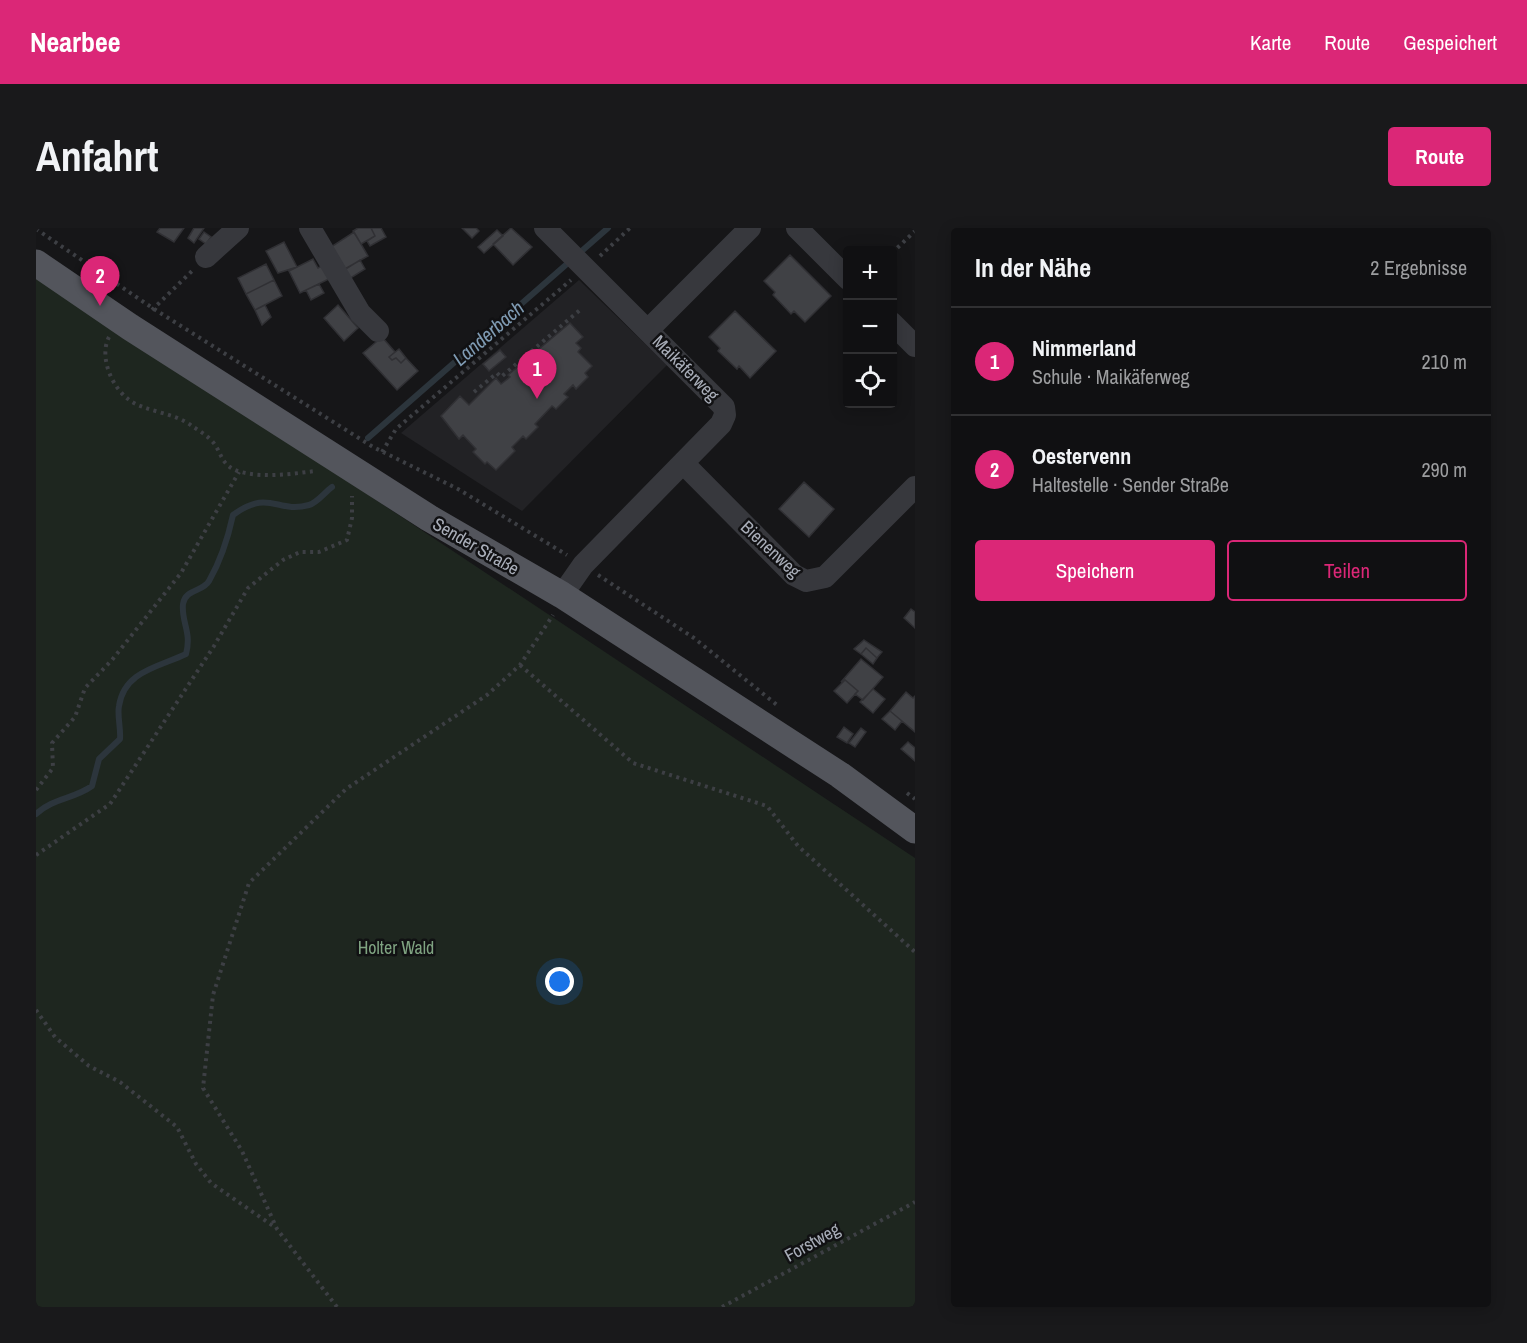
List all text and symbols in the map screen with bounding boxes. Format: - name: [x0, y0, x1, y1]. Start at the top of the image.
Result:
- text: Nearbee: [30, 23, 121, 61]
- text: Karte: [1250, 28, 1291, 57]
- text: Route: [1324, 28, 1370, 57]
- text: Gespeichert: [1403, 28, 1497, 57]
- button: Route: [1388, 127, 1491, 186]
- text: Anfahrt: [36, 128, 158, 184]
- map controls: [843, 246, 897, 408]
- button: +: [843, 246, 897, 300]
- text: In der Nähe: [975, 250, 1091, 285]
- text: 2 Ergebnisse: [1370, 254, 1467, 281]
- pin: 2: [80, 256, 120, 306]
- water label: Landerbach: [446, 294, 530, 372]
- button: −: [843, 300, 897, 354]
- street label: Maikäferweg: [647, 329, 725, 407]
- text: Nimmerland: [1032, 333, 1136, 363]
- text: 1: [990, 348, 999, 375]
- text: 210 m: [1421, 348, 1467, 375]
- pin: 1: [518, 350, 556, 399]
- button: locate: [843, 354, 897, 408]
- text: Schule · Maikäferweg: [1032, 363, 1190, 390]
- text: Oestervenn: [1032, 441, 1131, 471]
- text: 2: [990, 456, 999, 483]
- text: 290 m: [1421, 456, 1467, 483]
- text: Haltestelle · Sender Straße: [1032, 471, 1229, 498]
- street label: Sender Straße: [428, 511, 524, 581]
- street label: Bienenweg: [735, 515, 807, 584]
- button: Speichern: [975, 540, 1215, 601]
- button: Teilen: [1227, 540, 1467, 601]
- park label: Holter Wald: [358, 935, 434, 960]
- your location: [545, 967, 574, 996]
- street label: Forstweg: [780, 1216, 845, 1267]

